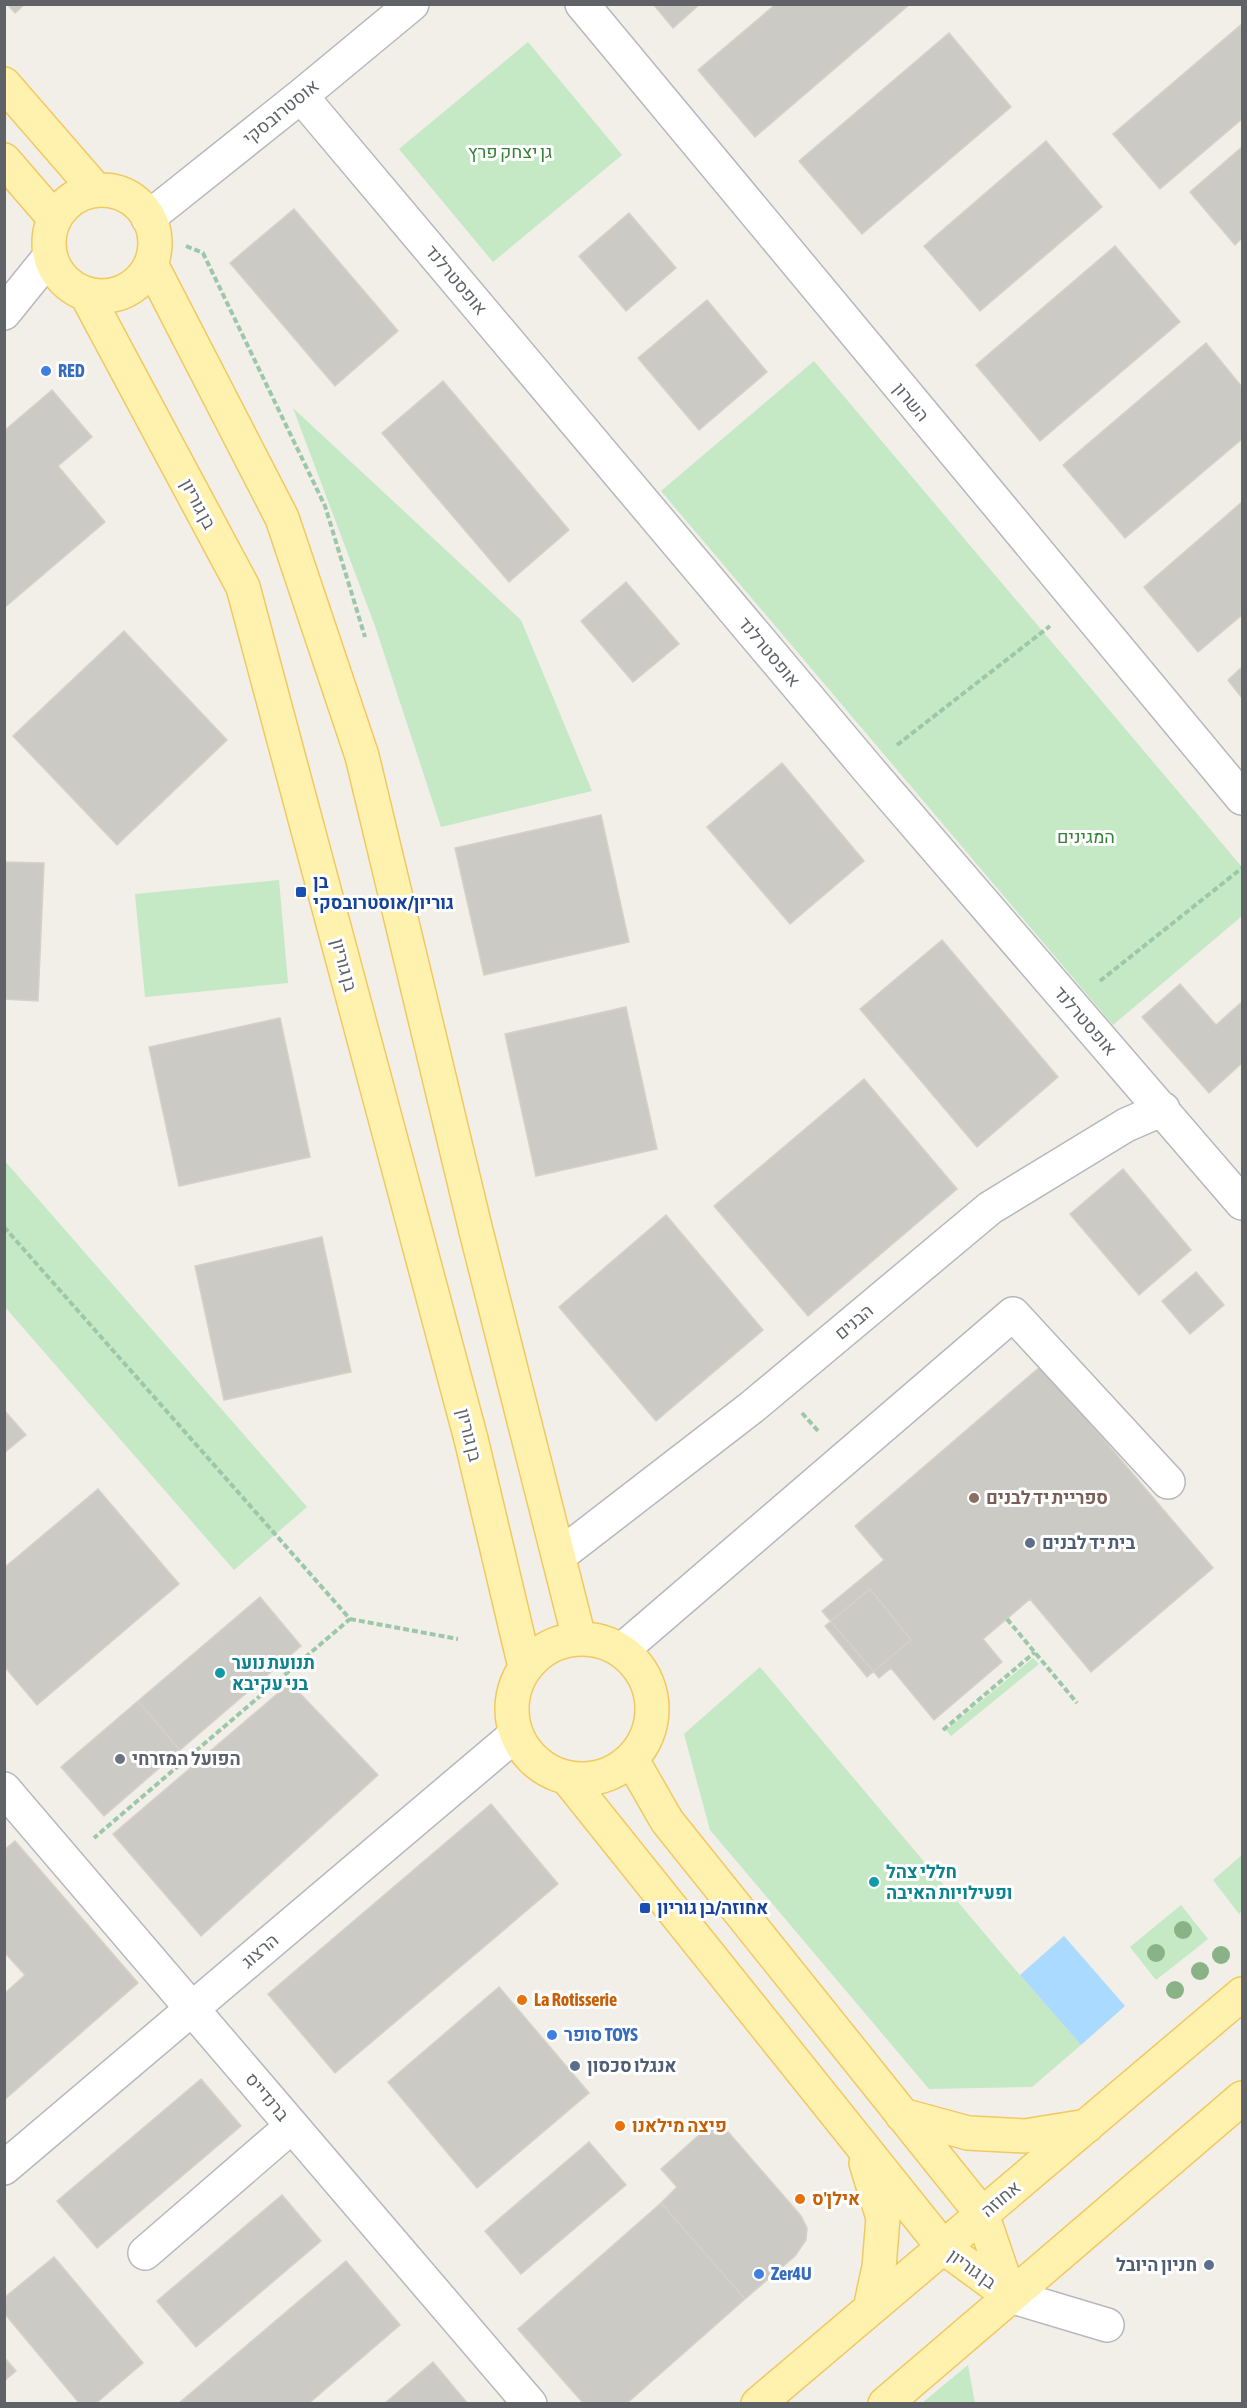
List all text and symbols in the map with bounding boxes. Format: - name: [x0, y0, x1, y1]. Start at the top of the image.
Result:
- street label: אוסטרובסקי: [239, 75, 323, 148]
- park label: גן יצחק פרץ: [468, 141, 552, 162]
- street label: אופסטרלנד: [421, 240, 492, 319]
- place label: RED: [58, 360, 85, 381]
- marker: RED: [39, 364, 53, 378]
- street label: השרון: [889, 378, 934, 425]
- street label: בן גוריון: [176, 475, 221, 533]
- street label: אופסטרלנד: [734, 612, 805, 691]
- park label: המגינים: [1057, 826, 1115, 847]
- place label: בן גוריון/אוסטרובסקי: [313, 871, 454, 913]
- marker: בן גוריון/אוסטרובסקי: [294, 885, 308, 899]
- street label: בן גוריון: [327, 936, 362, 994]
- street label: אופסטרלנד: [1050, 982, 1121, 1060]
- street label: הבנים: [830, 1300, 877, 1344]
- street label: בן גוריון: [453, 1406, 486, 1464]
- place label: ספריית יד לבנים: [986, 1487, 1108, 1508]
- marker: ספריית יד לבנים: [967, 1491, 981, 1505]
- place label: בית יד לבנים: [1042, 1532, 1135, 1553]
- marker: בית יד לבנים: [1023, 1536, 1037, 1550]
- place label: תנועת נוער בני עקיבא: [232, 1652, 315, 1694]
- marker: תנועת נוער בני עקיבא: [213, 1666, 227, 1680]
- place label: הפועל המזרחי: [132, 1748, 241, 1769]
- marker: הפועל המזרחי: [113, 1752, 127, 1766]
- place label: חללי צהל ופעילויות האיבה: [886, 1861, 1013, 1903]
- marker: חללי צהל ופעילויות האיבה: [867, 1875, 881, 1889]
- place label: אחוזה/בן גוריון: [657, 1897, 768, 1918]
- marker: אחוזה/בן גוריון: [638, 1901, 652, 1915]
- street label: הרצוג: [237, 1929, 282, 1972]
- place label: La Rotisserie: [534, 1989, 617, 2010]
- marker: La Rotisserie: [515, 1993, 529, 2007]
- place label: סופר TOYS: [564, 2024, 638, 2045]
- marker: סופר TOYS: [545, 2028, 559, 2042]
- place label: אנגלו סכסון: [587, 2055, 677, 2076]
- marker: אנגלו סכסון: [568, 2059, 582, 2073]
- street label: ברנדייס: [241, 2068, 294, 2125]
- place label: פיצה מילאנו: [632, 2115, 727, 2136]
- marker: פיצה מילאנו: [613, 2119, 627, 2133]
- street label: אחוזה: [977, 2176, 1025, 2221]
- place label: אילן'ס: [812, 2188, 860, 2209]
- marker: אילן'ס: [793, 2192, 807, 2206]
- street label: בן גוריון: [944, 2244, 1001, 2293]
- place label: חניון היובל: [1116, 2254, 1197, 2275]
- marker: חניון היובל: [1202, 2258, 1216, 2272]
- place label: Zer4U: [771, 2263, 812, 2284]
- marker: Zer4U: [752, 2267, 766, 2281]

